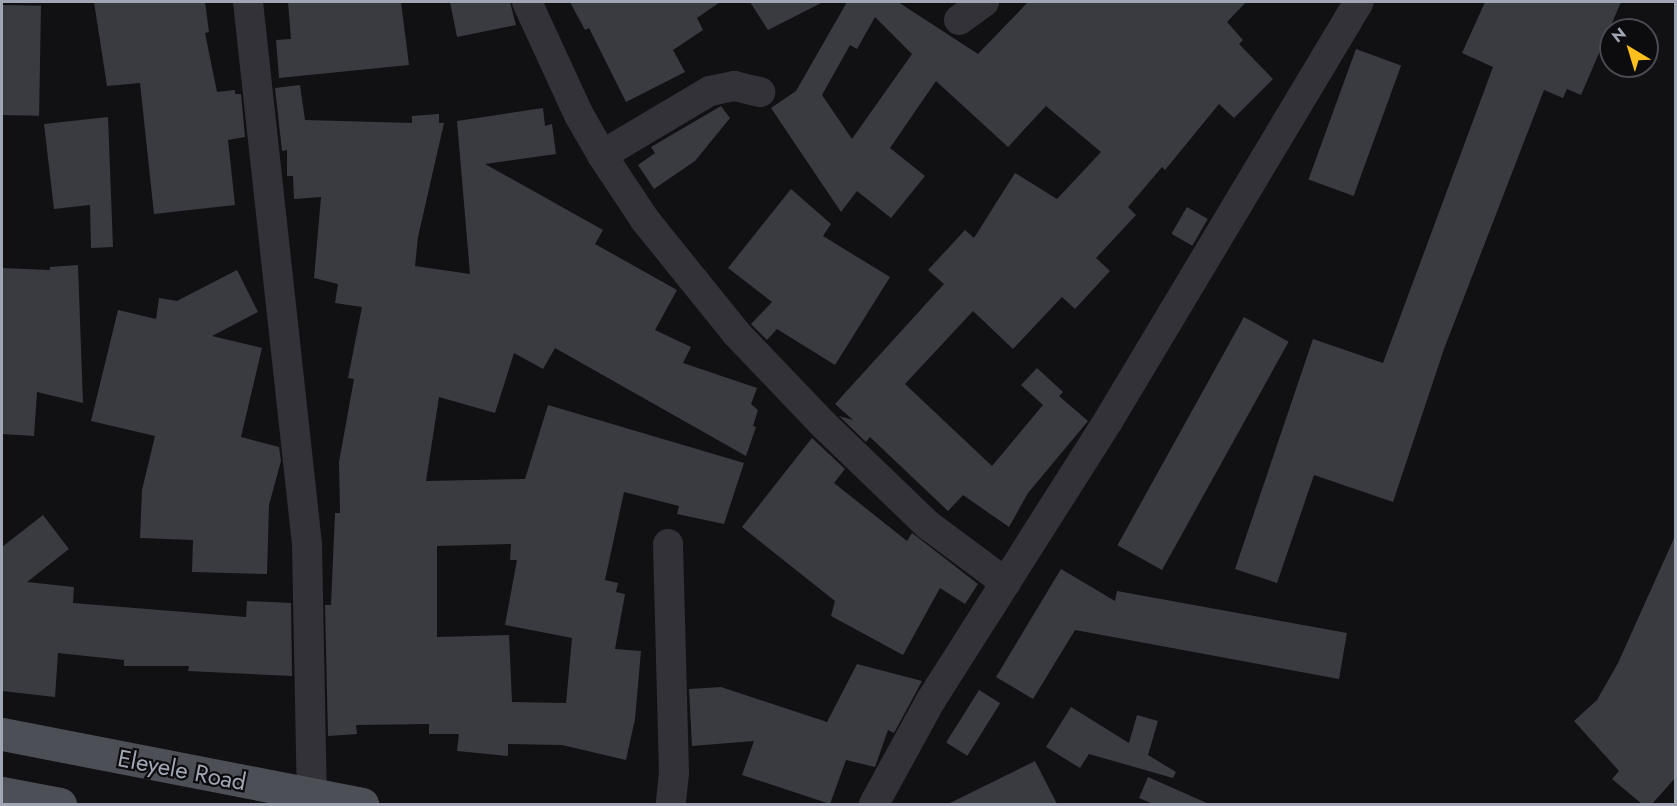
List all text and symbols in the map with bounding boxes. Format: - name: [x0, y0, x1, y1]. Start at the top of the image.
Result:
- north arrow: [1599, 18, 1659, 78]
- text: N: [1607, 22, 1631, 48]
- street label: Eleyele Road: [115, 743, 249, 797]

